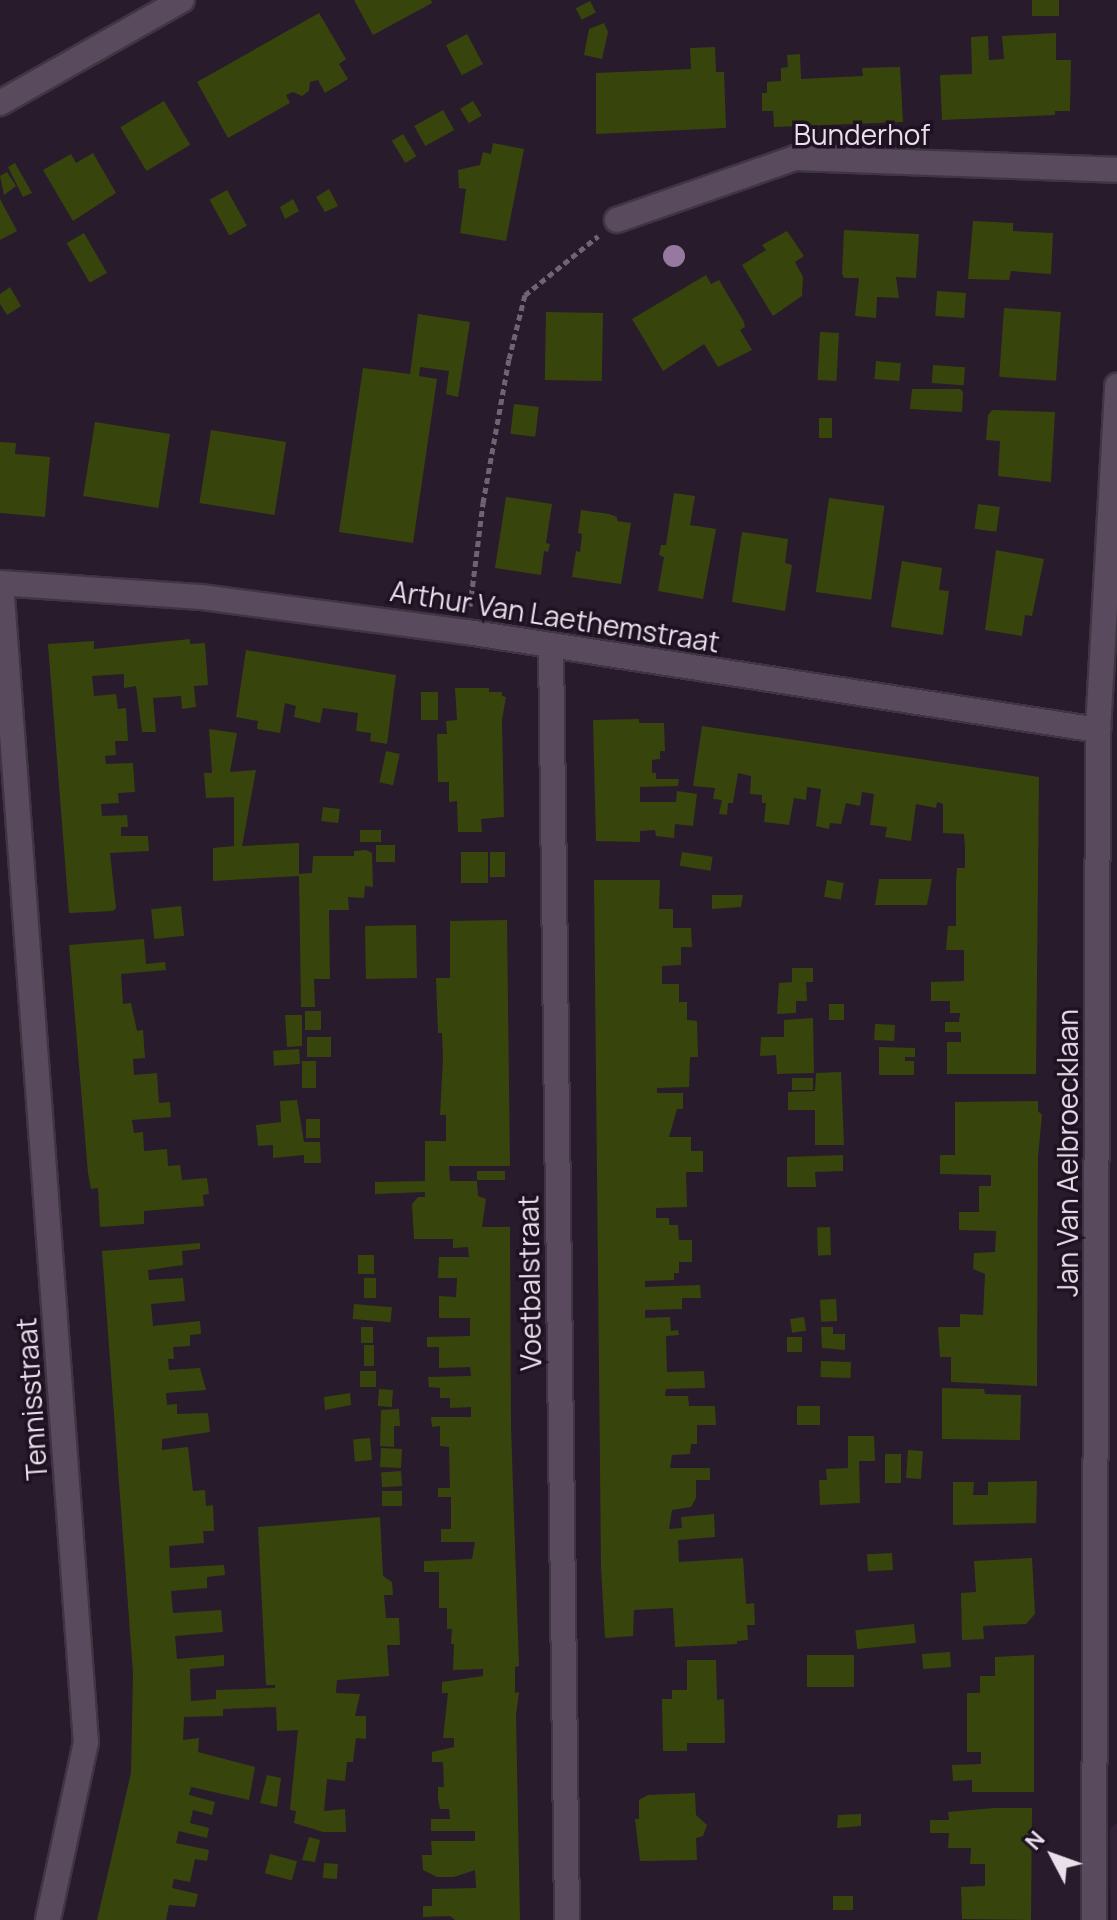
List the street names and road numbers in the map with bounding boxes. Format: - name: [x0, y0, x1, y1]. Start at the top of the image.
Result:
- street label: Bunderhof: [794, 117, 930, 151]
- street label: Arthur Van Laethemstraat: [388, 573, 722, 659]
- street label: Jan Van Aelbroecklaan: [1050, 1009, 1084, 1297]
- street label: Voetbalstraat: [511, 1195, 547, 1371]
- street label: Tennisstraat: [9, 1317, 53, 1481]

